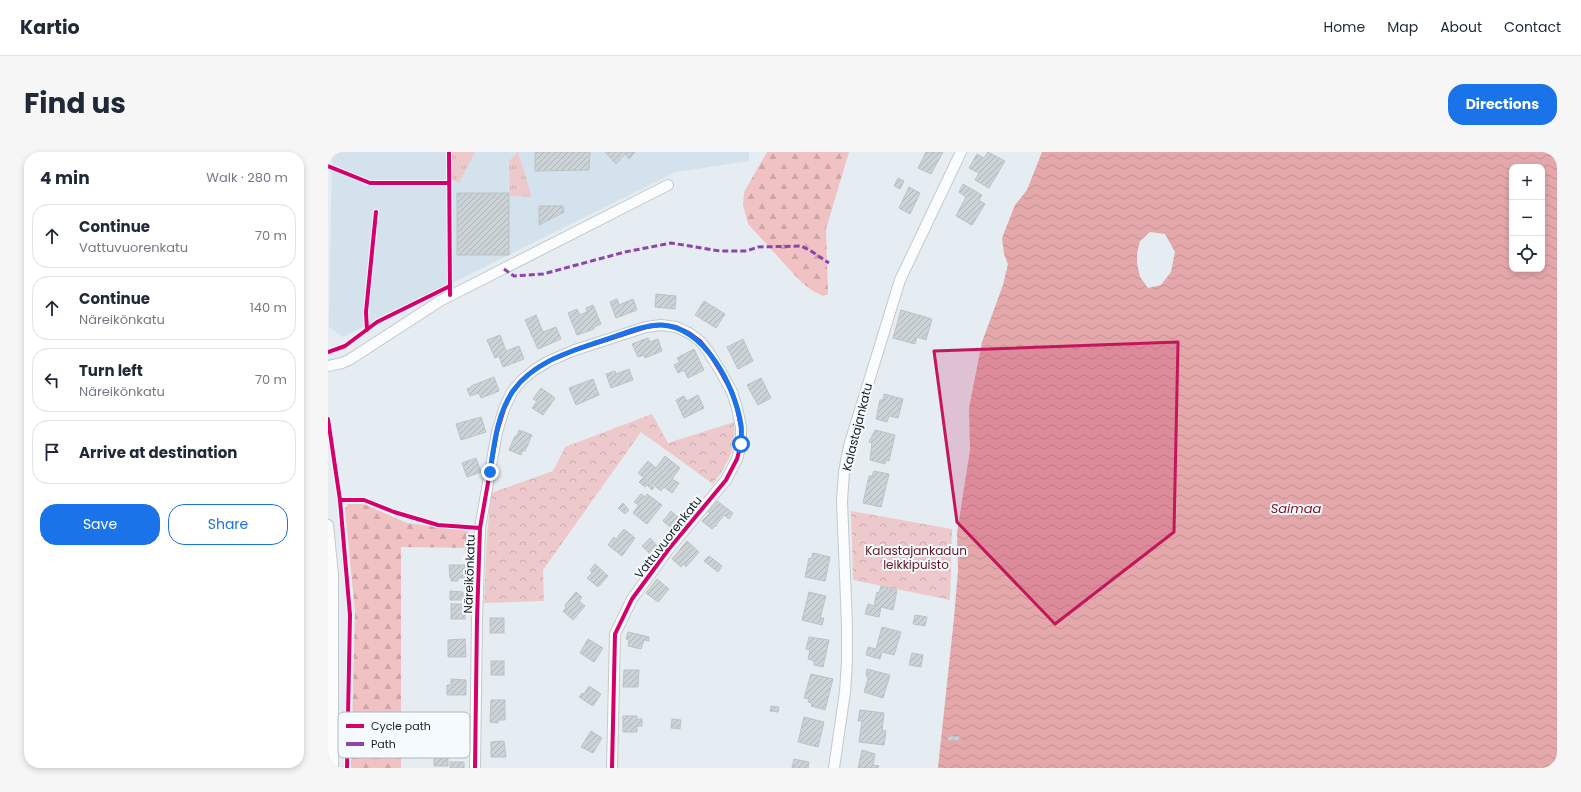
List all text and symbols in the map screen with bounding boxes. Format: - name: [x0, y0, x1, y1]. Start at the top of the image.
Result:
- text: Kartio: [20, 14, 80, 41]
- text: Home: [1323, 17, 1365, 37]
- text: Map: [1387, 17, 1418, 37]
- text: About: [1440, 17, 1482, 37]
- text: Contact: [1504, 17, 1561, 37]
- text: Find us: [24, 84, 126, 123]
- button: Directions: [1448, 84, 1557, 125]
- map controls: [1509, 164, 1545, 272]
- button: +: [1509, 164, 1545, 200]
- text: 4 min: [40, 166, 90, 190]
- text: Walk · 280 m: [206, 168, 288, 187]
- button: −: [1509, 200, 1545, 236]
- text: Continue: [79, 216, 150, 237]
- icon: ahead: [41, 225, 63, 247]
- text: 70 m: [255, 226, 287, 245]
- button: locate: [1509, 236, 1545, 272]
- text: Vattuvuorenkatu: [79, 238, 188, 257]
- text: Continue: [79, 288, 150, 309]
- icon: ahead: [41, 297, 63, 319]
- text: 140 m: [250, 298, 287, 317]
- text: Näreikönkatu: [79, 310, 165, 329]
- text: Turn left: [79, 360, 143, 381]
- icon: left: [41, 369, 63, 391]
- text: 70 m: [255, 370, 287, 389]
- street label: Kalastajankatu: [838, 381, 876, 473]
- text: Näreikönkatu: [79, 382, 165, 401]
- route start: [732, 435, 750, 453]
- icon: arrive: [41, 441, 63, 463]
- text: Arrive at destination: [79, 442, 237, 463]
- route end: [481, 463, 499, 481]
- street label: Vattuvuorenkatu: [630, 492, 706, 582]
- water label: Saimaa: [1271, 499, 1321, 518]
- button: Save: [40, 504, 160, 545]
- button: Share: [168, 504, 288, 545]
- street label: Näreikönkatu: [459, 534, 479, 614]
- park label: Kalastajankadun leikkipuisto: [865, 542, 967, 573]
- legend: [338, 712, 470, 758]
- text: Cycle path: [371, 718, 431, 734]
- text: Path: [371, 736, 396, 752]

